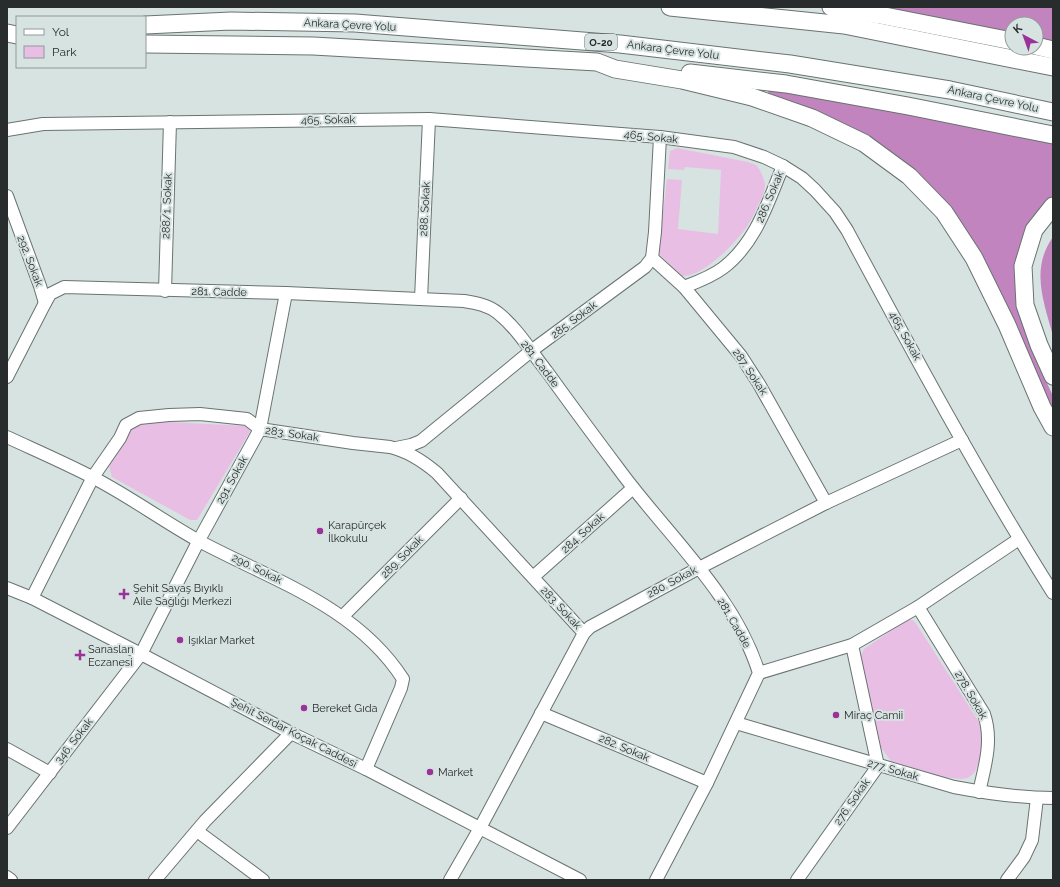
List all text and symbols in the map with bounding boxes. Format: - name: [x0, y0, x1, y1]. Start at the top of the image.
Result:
- legend: [16, 16, 146, 68]
- street label: Ankara Çevre Yolu: [303, 16, 397, 34]
- north arrow: [1004, 16, 1044, 56]
- text: K: [1011, 21, 1025, 36]
- text: Yol: [52, 25, 70, 39]
- road number: O-20: [585, 34, 617, 50]
- street label: Ankara Çevre Yolu: [626, 38, 720, 62]
- text: Park: [52, 45, 77, 59]
- street label: Ankara Çevre Yolu: [946, 83, 1040, 115]
- street label: 465. Sokak: [301, 113, 355, 127]
- street label: 465. Sokak: [623, 128, 679, 146]
- street label: 286. Sokak: [753, 169, 787, 225]
- street label: 288/1. Sokak: [159, 173, 175, 239]
- street label: 288. Sokak: [417, 181, 433, 237]
- street label: 292. Sokak: [14, 234, 46, 289]
- street label: 281. Cadde: [191, 285, 247, 299]
- street label: 285. Sokak: [549, 298, 600, 341]
- street label: 465. Sokak: [886, 309, 924, 363]
- street label: 281. Cadde: [518, 338, 562, 391]
- street label: 287. Sokak: [730, 346, 770, 398]
- street label: 283. Sokak: [264, 424, 320, 444]
- street label: 291. Sokak: [214, 454, 251, 506]
- street label: 284. Sokak: [559, 510, 608, 556]
- place label: Karapürçek İlkokulu: [328, 519, 386, 545]
- marker: Karapürçek İlkokulu: [315, 526, 325, 536]
- street label: 289. Sokak: [378, 533, 426, 581]
- street label: 290. Sokak: [230, 551, 285, 587]
- street label: 280. Sokak: [645, 563, 699, 601]
- place label: Şehit Savaş Bıyıklı Aile Sağlığı Merkezi: [133, 582, 232, 608]
- street label: 283. Sokak: [538, 584, 584, 632]
- marker: Şehit Savaş Bıyıklı Aile Sağlığı Merkezi: [118, 588, 130, 600]
- street label: 281. Cadde: [714, 596, 754, 651]
- place label: Işıklar Market: [188, 634, 255, 647]
- marker: Işıklar Market: [175, 635, 185, 645]
- place label: Sarıaslan Eczanesi: [88, 643, 134, 669]
- marker: Sarıaslan Eczanesi: [75, 650, 85, 660]
- street label: 278. Sokak: [952, 668, 990, 722]
- street label: Şehit Serdar Koçak Caddesi: [229, 695, 359, 771]
- place label: Bereket Gıda: [312, 702, 377, 715]
- marker: Bereket Gıda: [299, 703, 309, 713]
- place label: Miraç Camii: [844, 709, 903, 722]
- marker: Miraç Camii: [831, 710, 841, 720]
- street label: 346. Sokak: [52, 715, 96, 766]
- street label: 282. Sokak: [597, 732, 651, 765]
- street label: 277. Sokak: [866, 757, 920, 784]
- place label: Market: [438, 766, 473, 779]
- marker: Market: [425, 767, 435, 777]
- street label: 276. Sokak: [831, 776, 873, 828]

